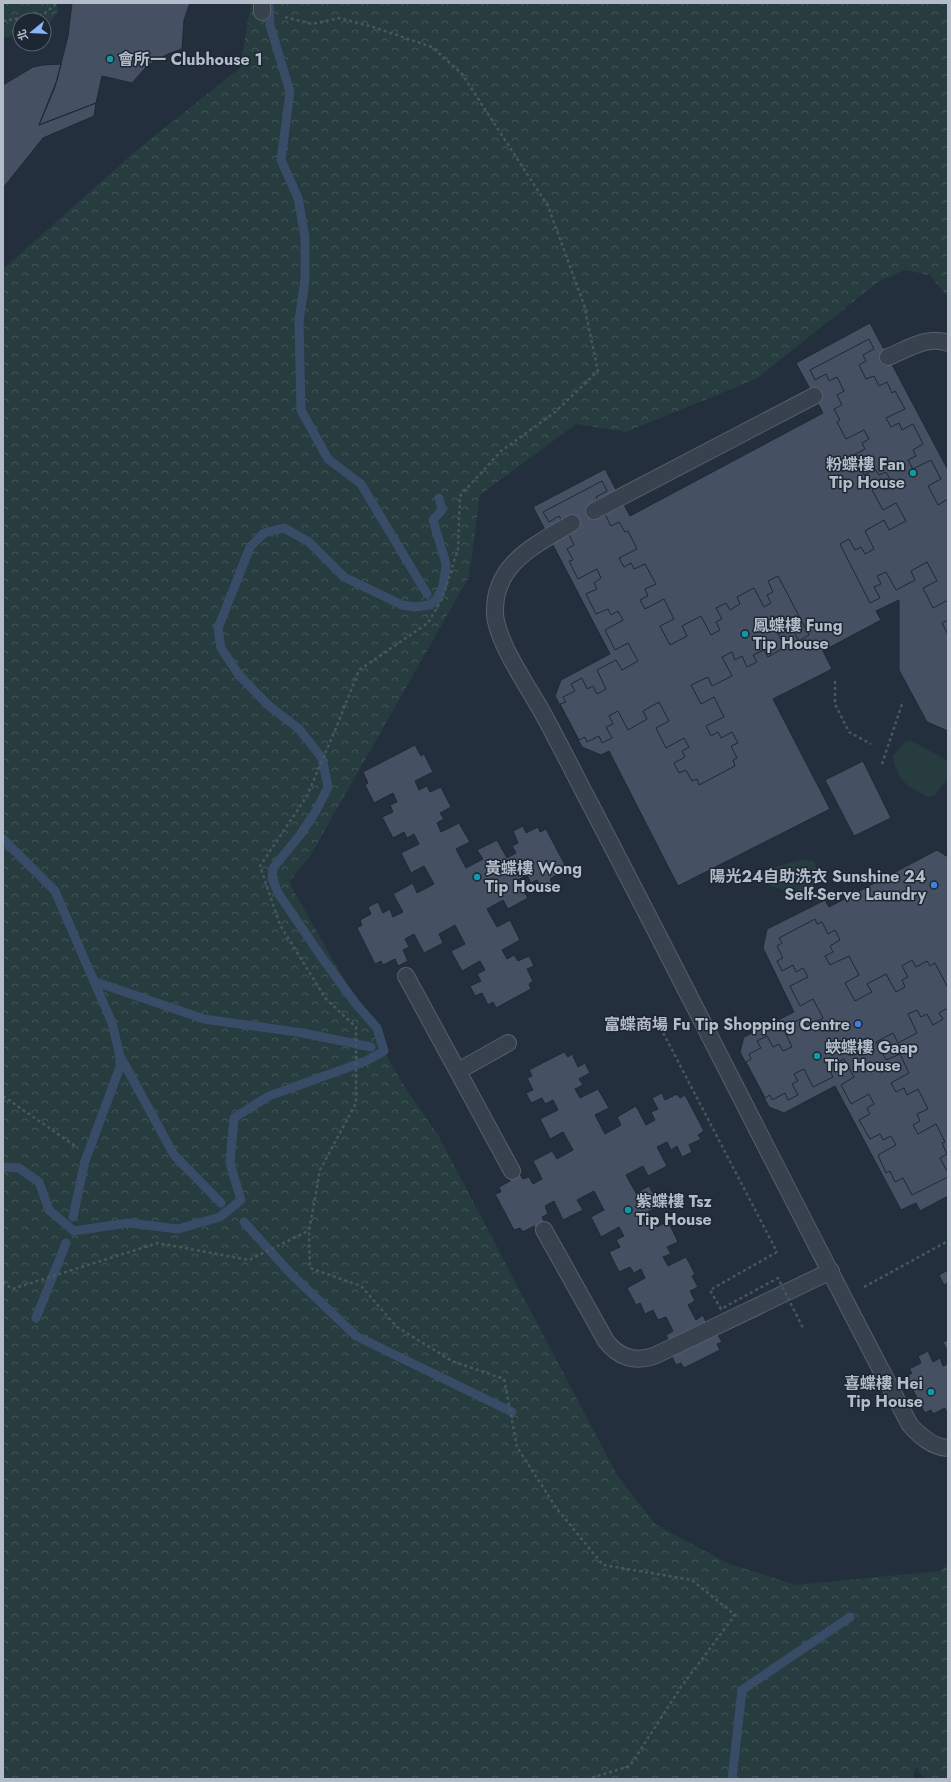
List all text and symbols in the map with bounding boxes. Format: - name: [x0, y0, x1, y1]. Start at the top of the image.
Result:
- north arrow: [12, 12, 52, 52]
- text: 北: [13, 27, 32, 43]
- place label: 會所一 Clubhouse 1: [118, 48, 263, 71]
- marker: 會所一 Clubhouse 1: [105, 54, 115, 64]
- place label: 粉蝶樓 Fan Tip House: [826, 453, 905, 494]
- marker: 粉蝶樓 Fan Tip House: [908, 468, 918, 478]
- place label: 鳳蝶樓 Fung Tip House: [753, 614, 843, 655]
- marker: 鳳蝶樓 Fung Tip House: [740, 629, 750, 639]
- place label: 黃蝶樓 Wong Tip House: [485, 857, 582, 898]
- place label: 陽光24自助洗衣 Sunshine 24 Self-Serve Laundry: [709, 865, 927, 906]
- marker: 黃蝶樓 Wong Tip House: [472, 872, 482, 882]
- marker: 陽光24自助洗衣 Sunshine 24 Self-Serve Laundry: [929, 880, 939, 890]
- place label: 富蝶商場 Fu Tip Shopping Centre: [604, 1013, 850, 1036]
- marker: 富蝶商場 Fu Tip Shopping Centre: [853, 1019, 863, 1029]
- place label: 蛺蝶樓 Gaap Tip House: [825, 1036, 918, 1077]
- marker: 蛺蝶樓 Gaap Tip House: [812, 1051, 822, 1061]
- place label: 紫蝶樓 Tsz Tip House: [636, 1190, 712, 1231]
- marker: 紫蝶樓 Tsz Tip House: [623, 1205, 633, 1215]
- place label: 喜蝶樓 Hei Tip House: [844, 1372, 923, 1413]
- marker: 喜蝶樓 Hei Tip House: [926, 1387, 936, 1397]

